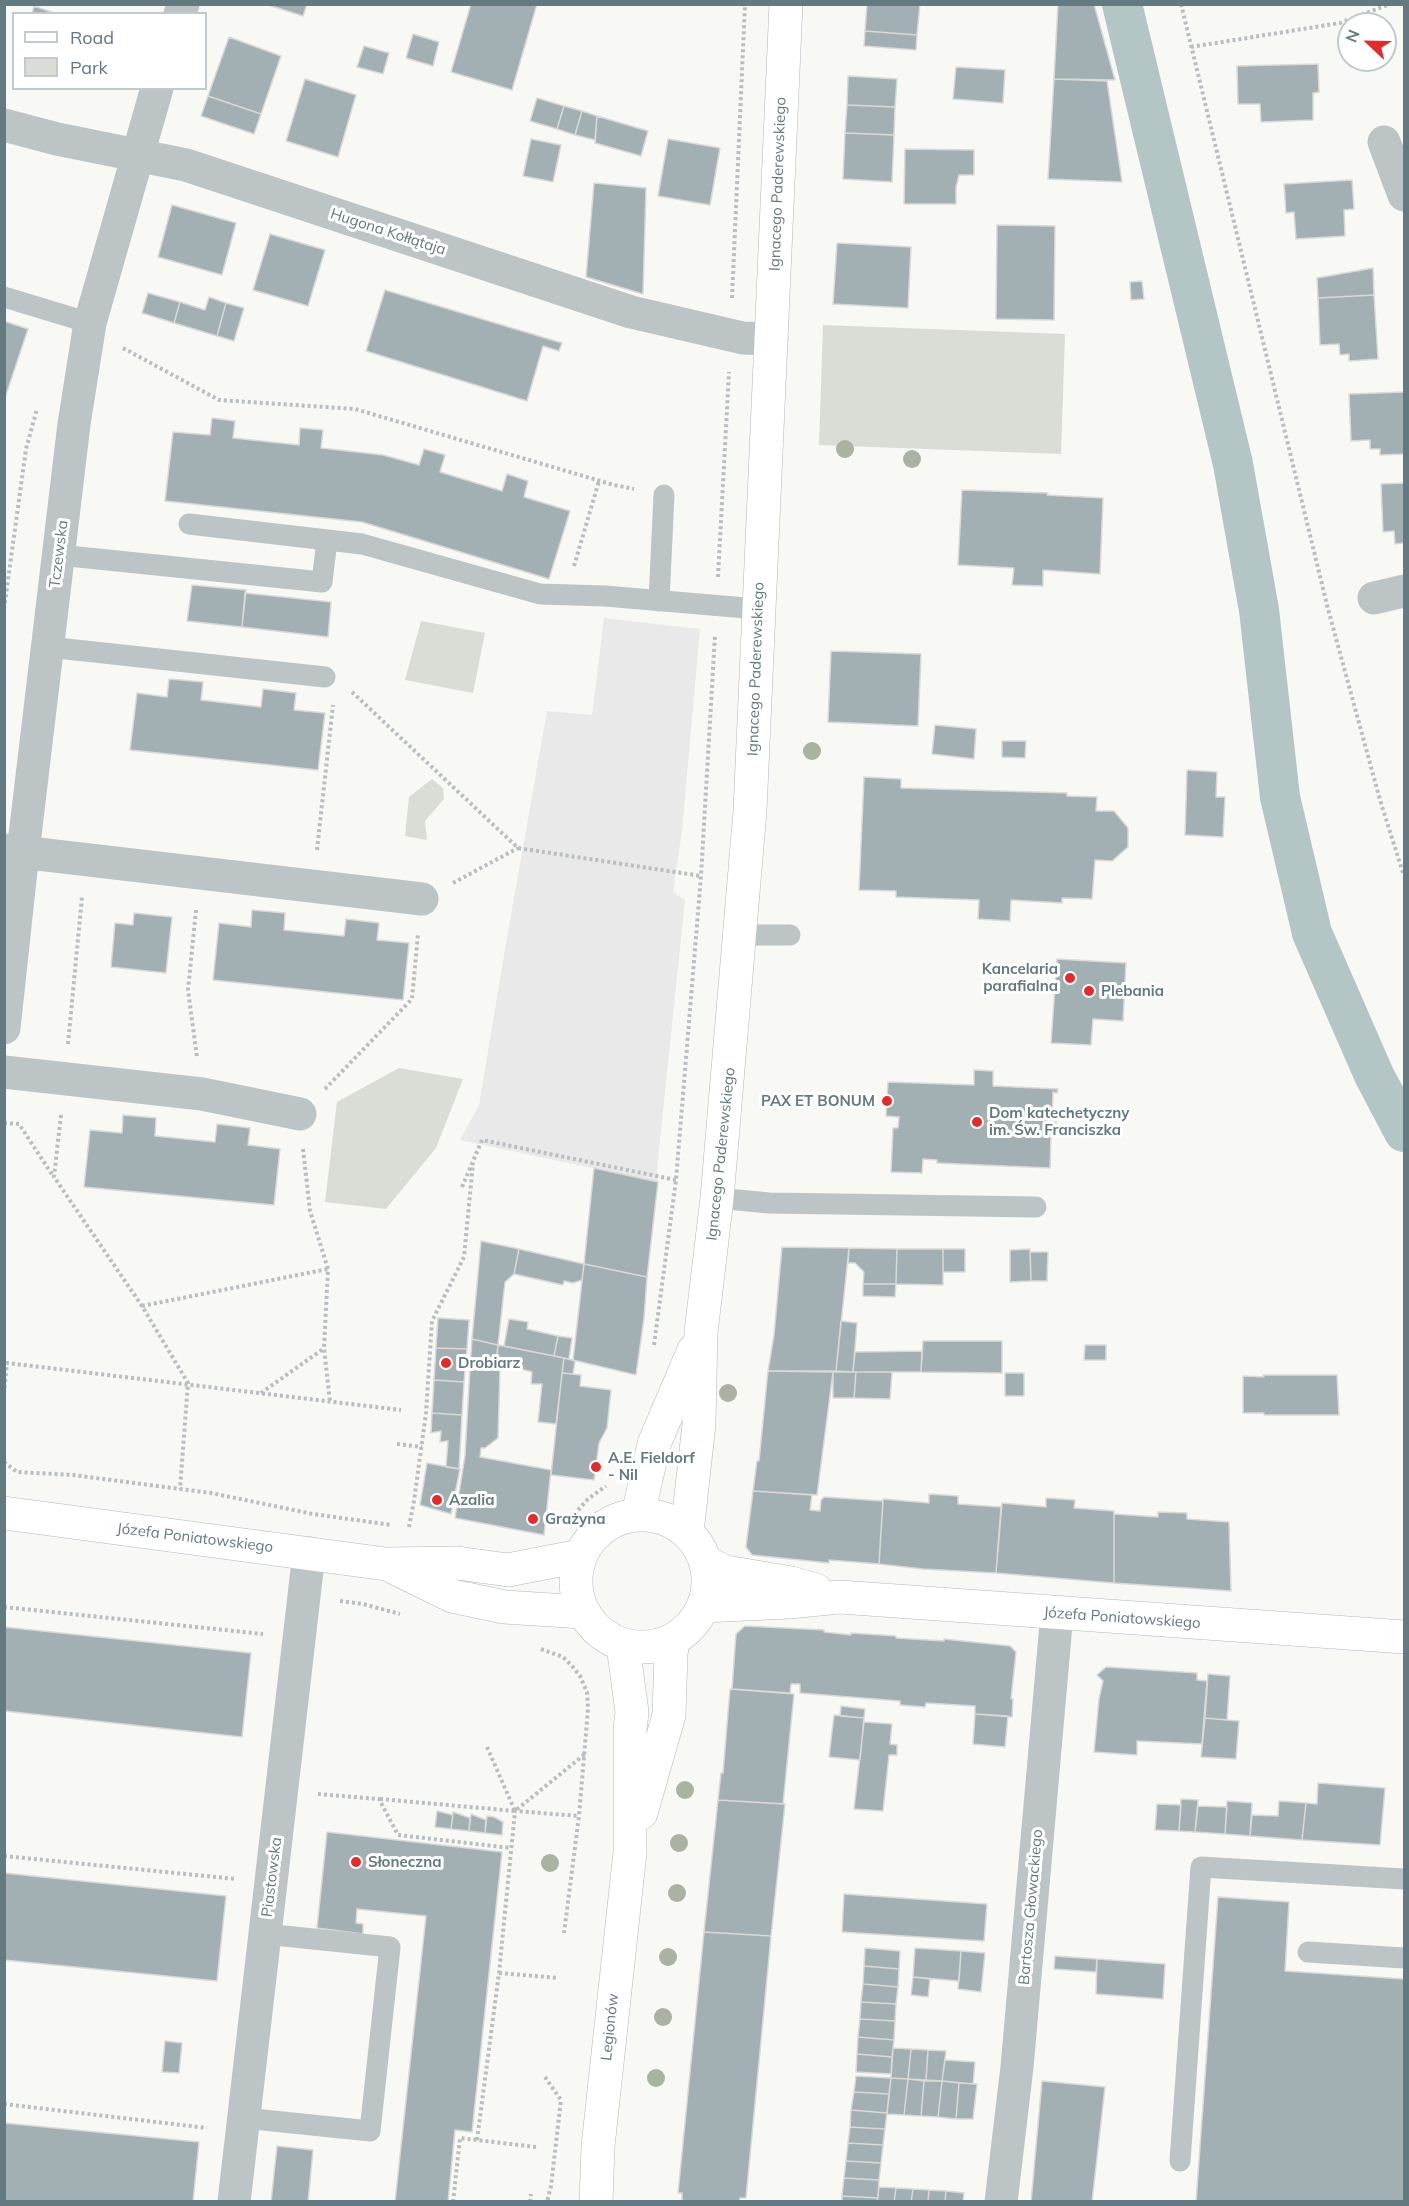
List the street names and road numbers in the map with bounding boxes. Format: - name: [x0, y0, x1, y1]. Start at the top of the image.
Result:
- street label: Ignacego Paderewskiego: [766, 97, 790, 271]
- street label: Hugona Kołłątaja: [328, 205, 448, 259]
- street label: Tczewska: [46, 519, 72, 589]
- street label: Ignacego Paderewskiego: [744, 582, 768, 756]
- street label: Ignacego Paderewskiego: [703, 1067, 739, 1241]
- street label: Józefa Poniatowskiego: [116, 1519, 274, 1557]
- street label: Józefa Poniatowskiego: [1043, 1604, 1201, 1632]
- street label: Bartosza Głowackiego: [1015, 1828, 1047, 1986]
- street label: Piastowska: [258, 1836, 286, 1918]
- street label: Legionów: [598, 1992, 622, 2062]

